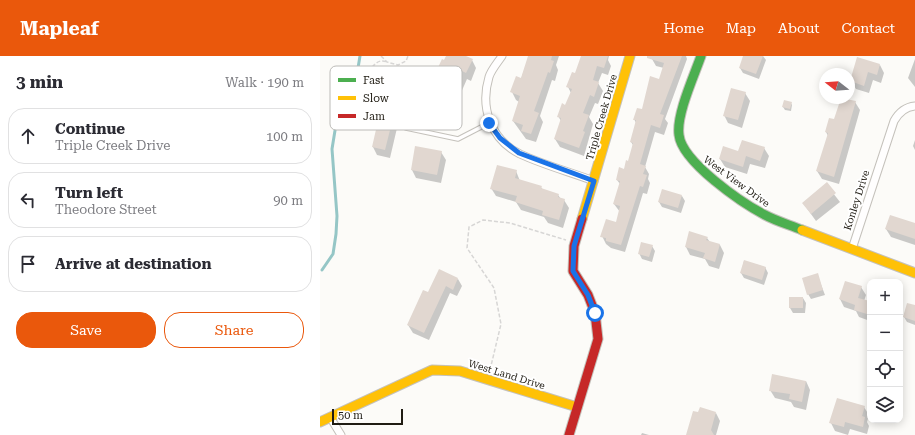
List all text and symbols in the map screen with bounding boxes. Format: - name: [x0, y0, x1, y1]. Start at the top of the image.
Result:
- text: Mapleaf: [20, 17, 99, 40]
- text: Home: [663, 20, 704, 36]
- text: Map: [726, 20, 756, 36]
- text: About: [778, 20, 820, 36]
- text: Contact: [842, 20, 895, 36]
- legend: [330, 66, 462, 130]
- north arrow: [819, 68, 855, 104]
- text: 3 min: [16, 72, 63, 92]
- street label: Triple Creek Drive: [584, 73, 619, 161]
- text: Fast: [363, 74, 384, 87]
- text: Walk · 190 m: [225, 75, 304, 90]
- text: Slow: [363, 92, 390, 105]
- text: Jam: [363, 110, 385, 123]
- route end: [480, 114, 498, 132]
- text: Continue: [55, 120, 125, 138]
- icon: ahead: [17, 125, 39, 147]
- text: 100 m: [266, 129, 303, 144]
- text: Triple Creek Drive: [55, 138, 170, 153]
- street label: West View Drive: [702, 154, 772, 209]
- street label: Konley Drive: [842, 168, 872, 232]
- text: Turn left: [55, 184, 123, 202]
- icon: left: [17, 189, 39, 211]
- text: 90 m: [273, 193, 303, 208]
- text: Theodore Street: [55, 202, 157, 217]
- icon: arrive: [17, 253, 39, 275]
- text: Arrive at destination: [55, 255, 211, 273]
- map controls: [867, 279, 903, 423]
- button: +: [867, 279, 903, 315]
- route start: [586, 304, 604, 322]
- button: Save: [16, 312, 156, 348]
- button: Share: [164, 312, 304, 348]
- button: −: [867, 315, 903, 351]
- button: locate: [867, 351, 903, 387]
- street label: West Land Drive: [467, 358, 547, 391]
- button: layers: [867, 387, 903, 423]
- scale bar: [332, 407, 403, 426]
- text: 50 m: [338, 409, 363, 422]

